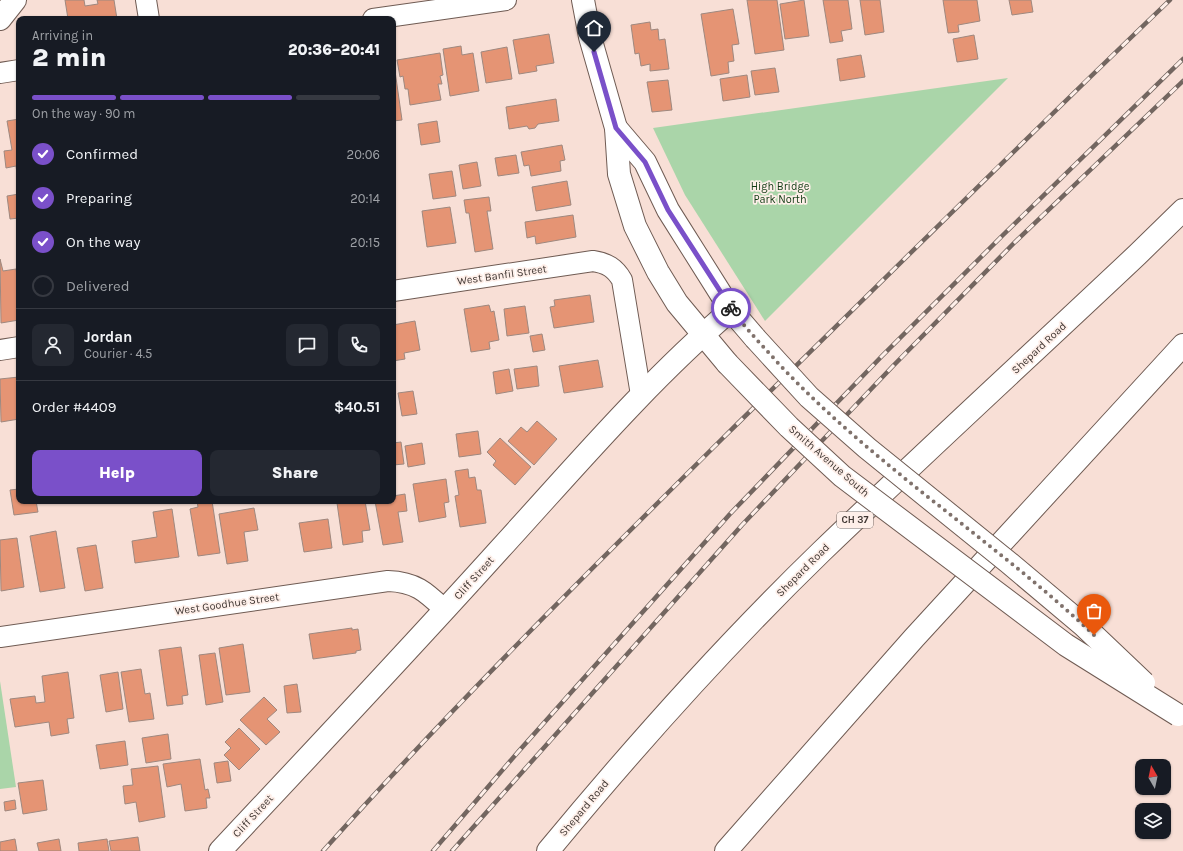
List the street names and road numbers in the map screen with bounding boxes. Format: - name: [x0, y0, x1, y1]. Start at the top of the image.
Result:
- street label: West Banfil Street: [456, 262, 548, 288]
- street label: Shepard Road: [1009, 319, 1069, 377]
- street label: Smith Avenue South: [786, 422, 872, 500]
- road number: CH 37: [837, 512, 873, 528]
- street label: Shepard Road: [774, 541, 832, 599]
- street label: Cliff Street: [451, 554, 497, 602]
- street label: West Goodhue Street: [174, 590, 280, 618]
- street label: Shepard Road: [557, 777, 611, 839]
- street label: Cliff Street: [230, 792, 276, 840]

